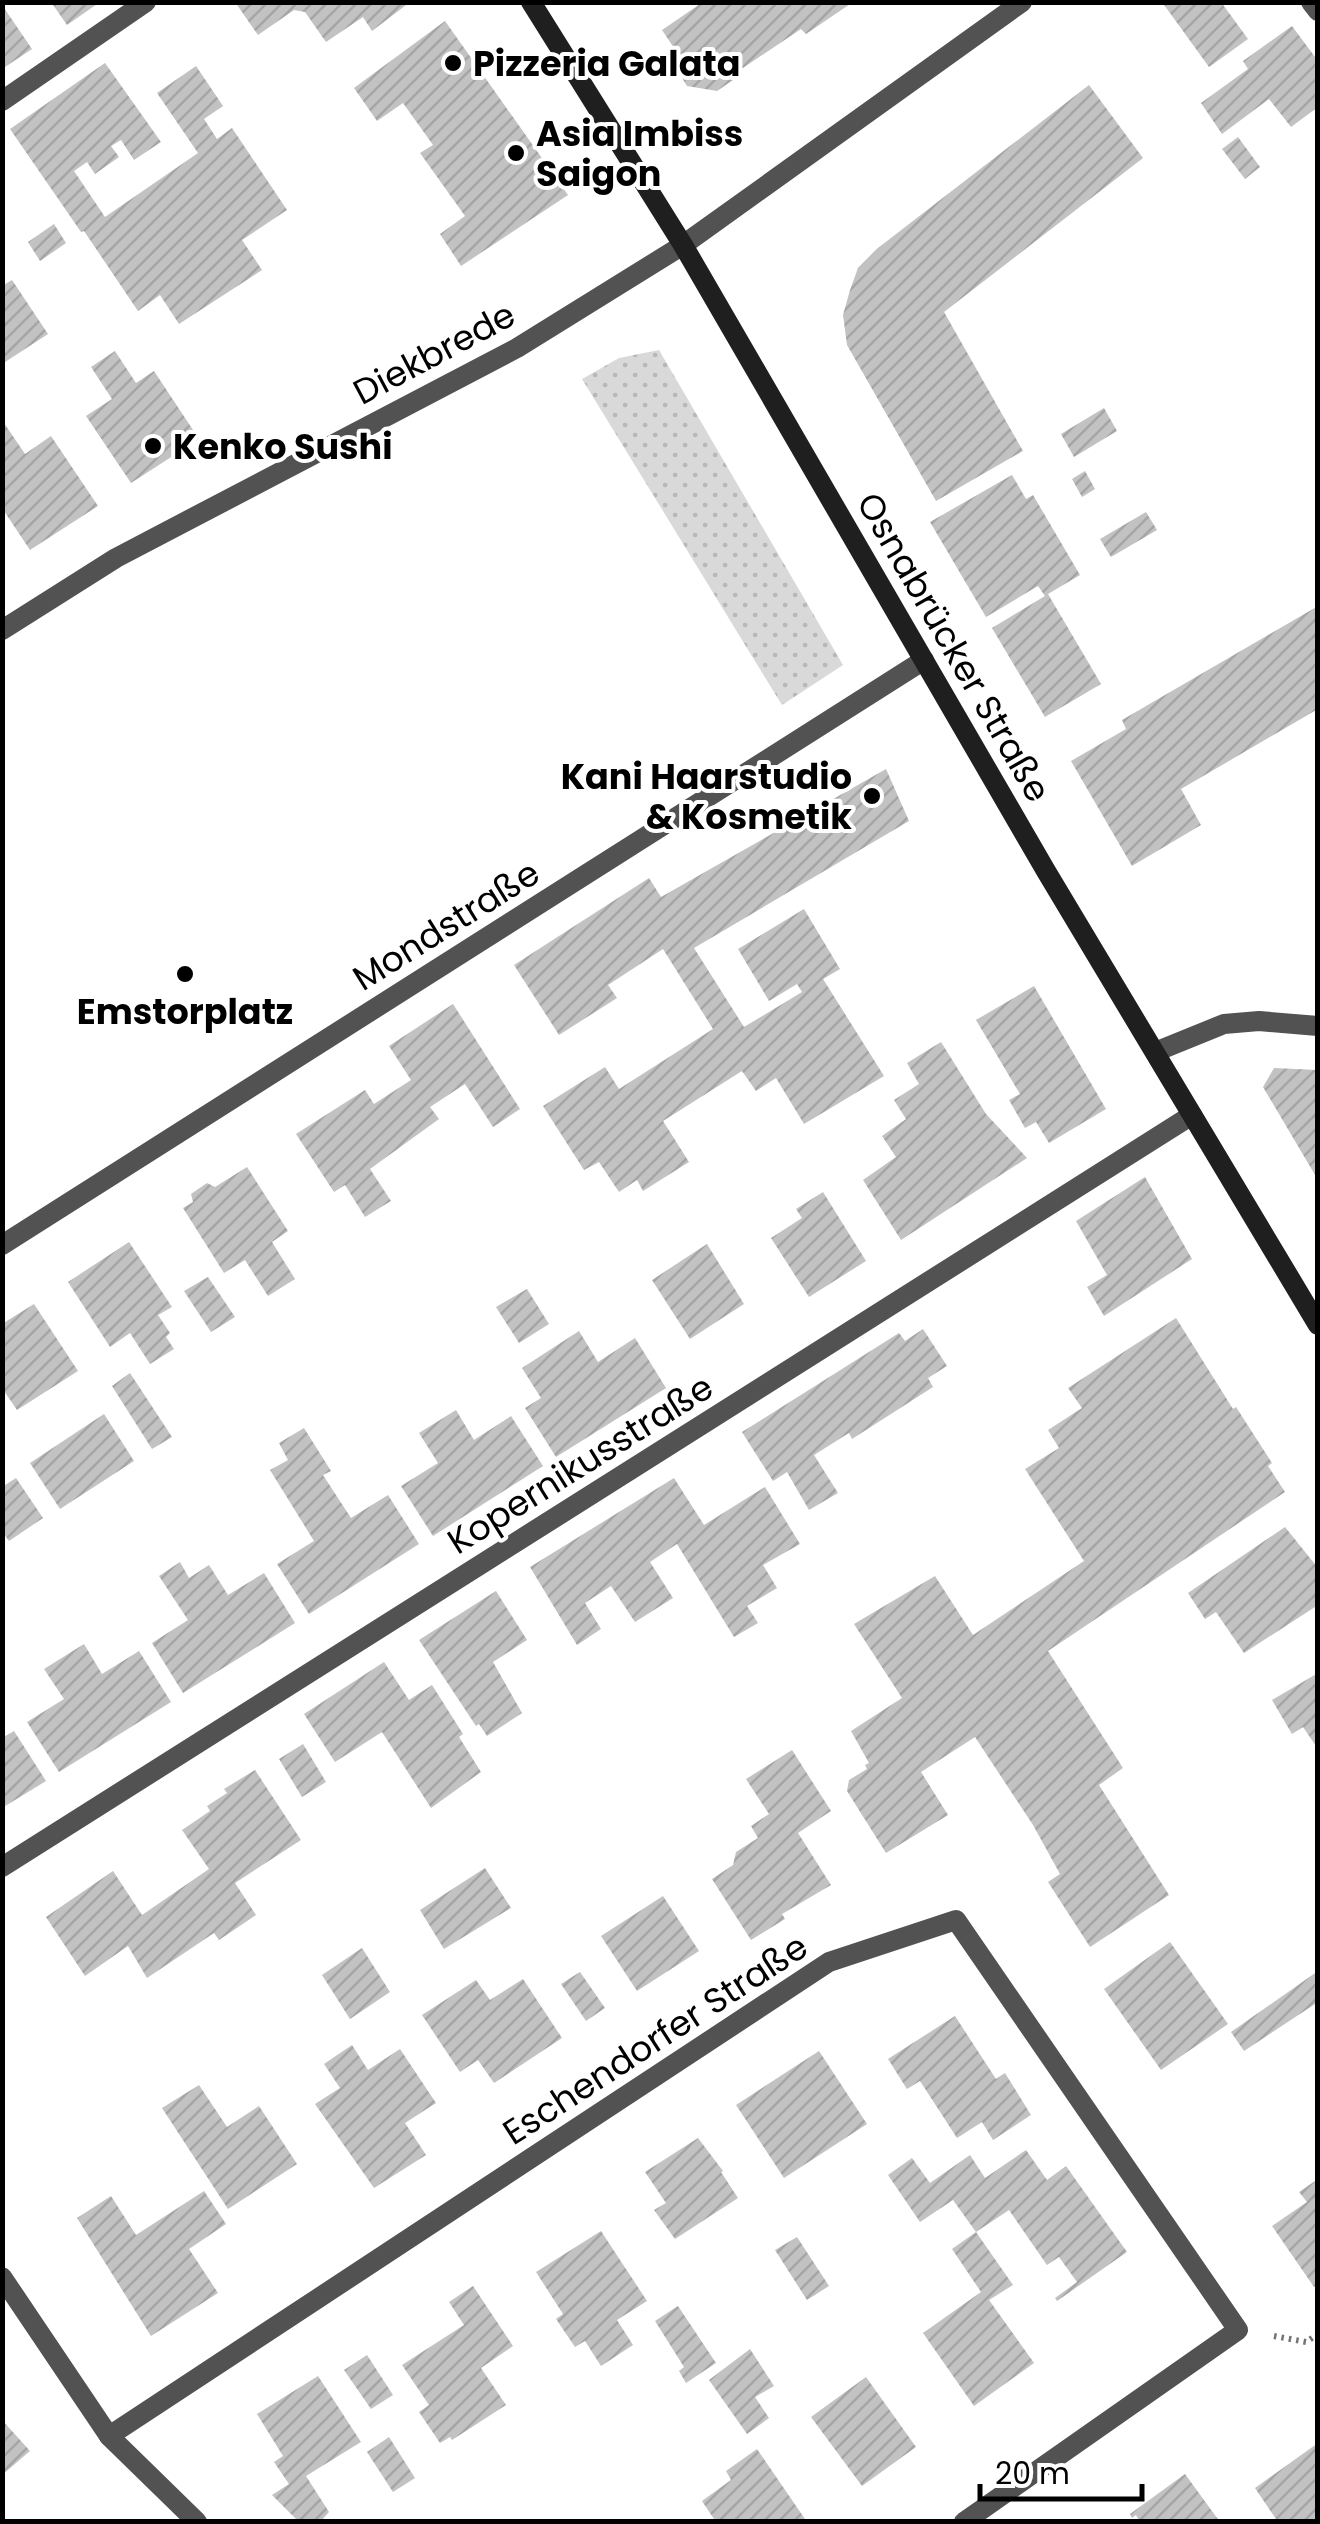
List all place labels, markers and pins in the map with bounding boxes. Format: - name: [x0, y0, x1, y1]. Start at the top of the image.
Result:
- place label: Pizzeria Galata: [473, 39, 740, 88]
- marker: Pizzeria Galata: [442, 52, 464, 74]
- place label: Asia Imbiss Saigon: [536, 109, 743, 198]
- marker: Asia Imbiss Saigon: [505, 142, 527, 164]
- place label: Kenko Sushi: [173, 422, 392, 471]
- marker: Kenko Sushi: [142, 435, 164, 457]
- place label: Kani Haarstudio & Kosmetik: [561, 752, 852, 841]
- marker: Kani Haarstudio & Kosmetik: [861, 785, 883, 807]
- marker: Emstorplatz: [174, 963, 196, 985]
- place label: Emstorplatz: [77, 987, 293, 1036]

